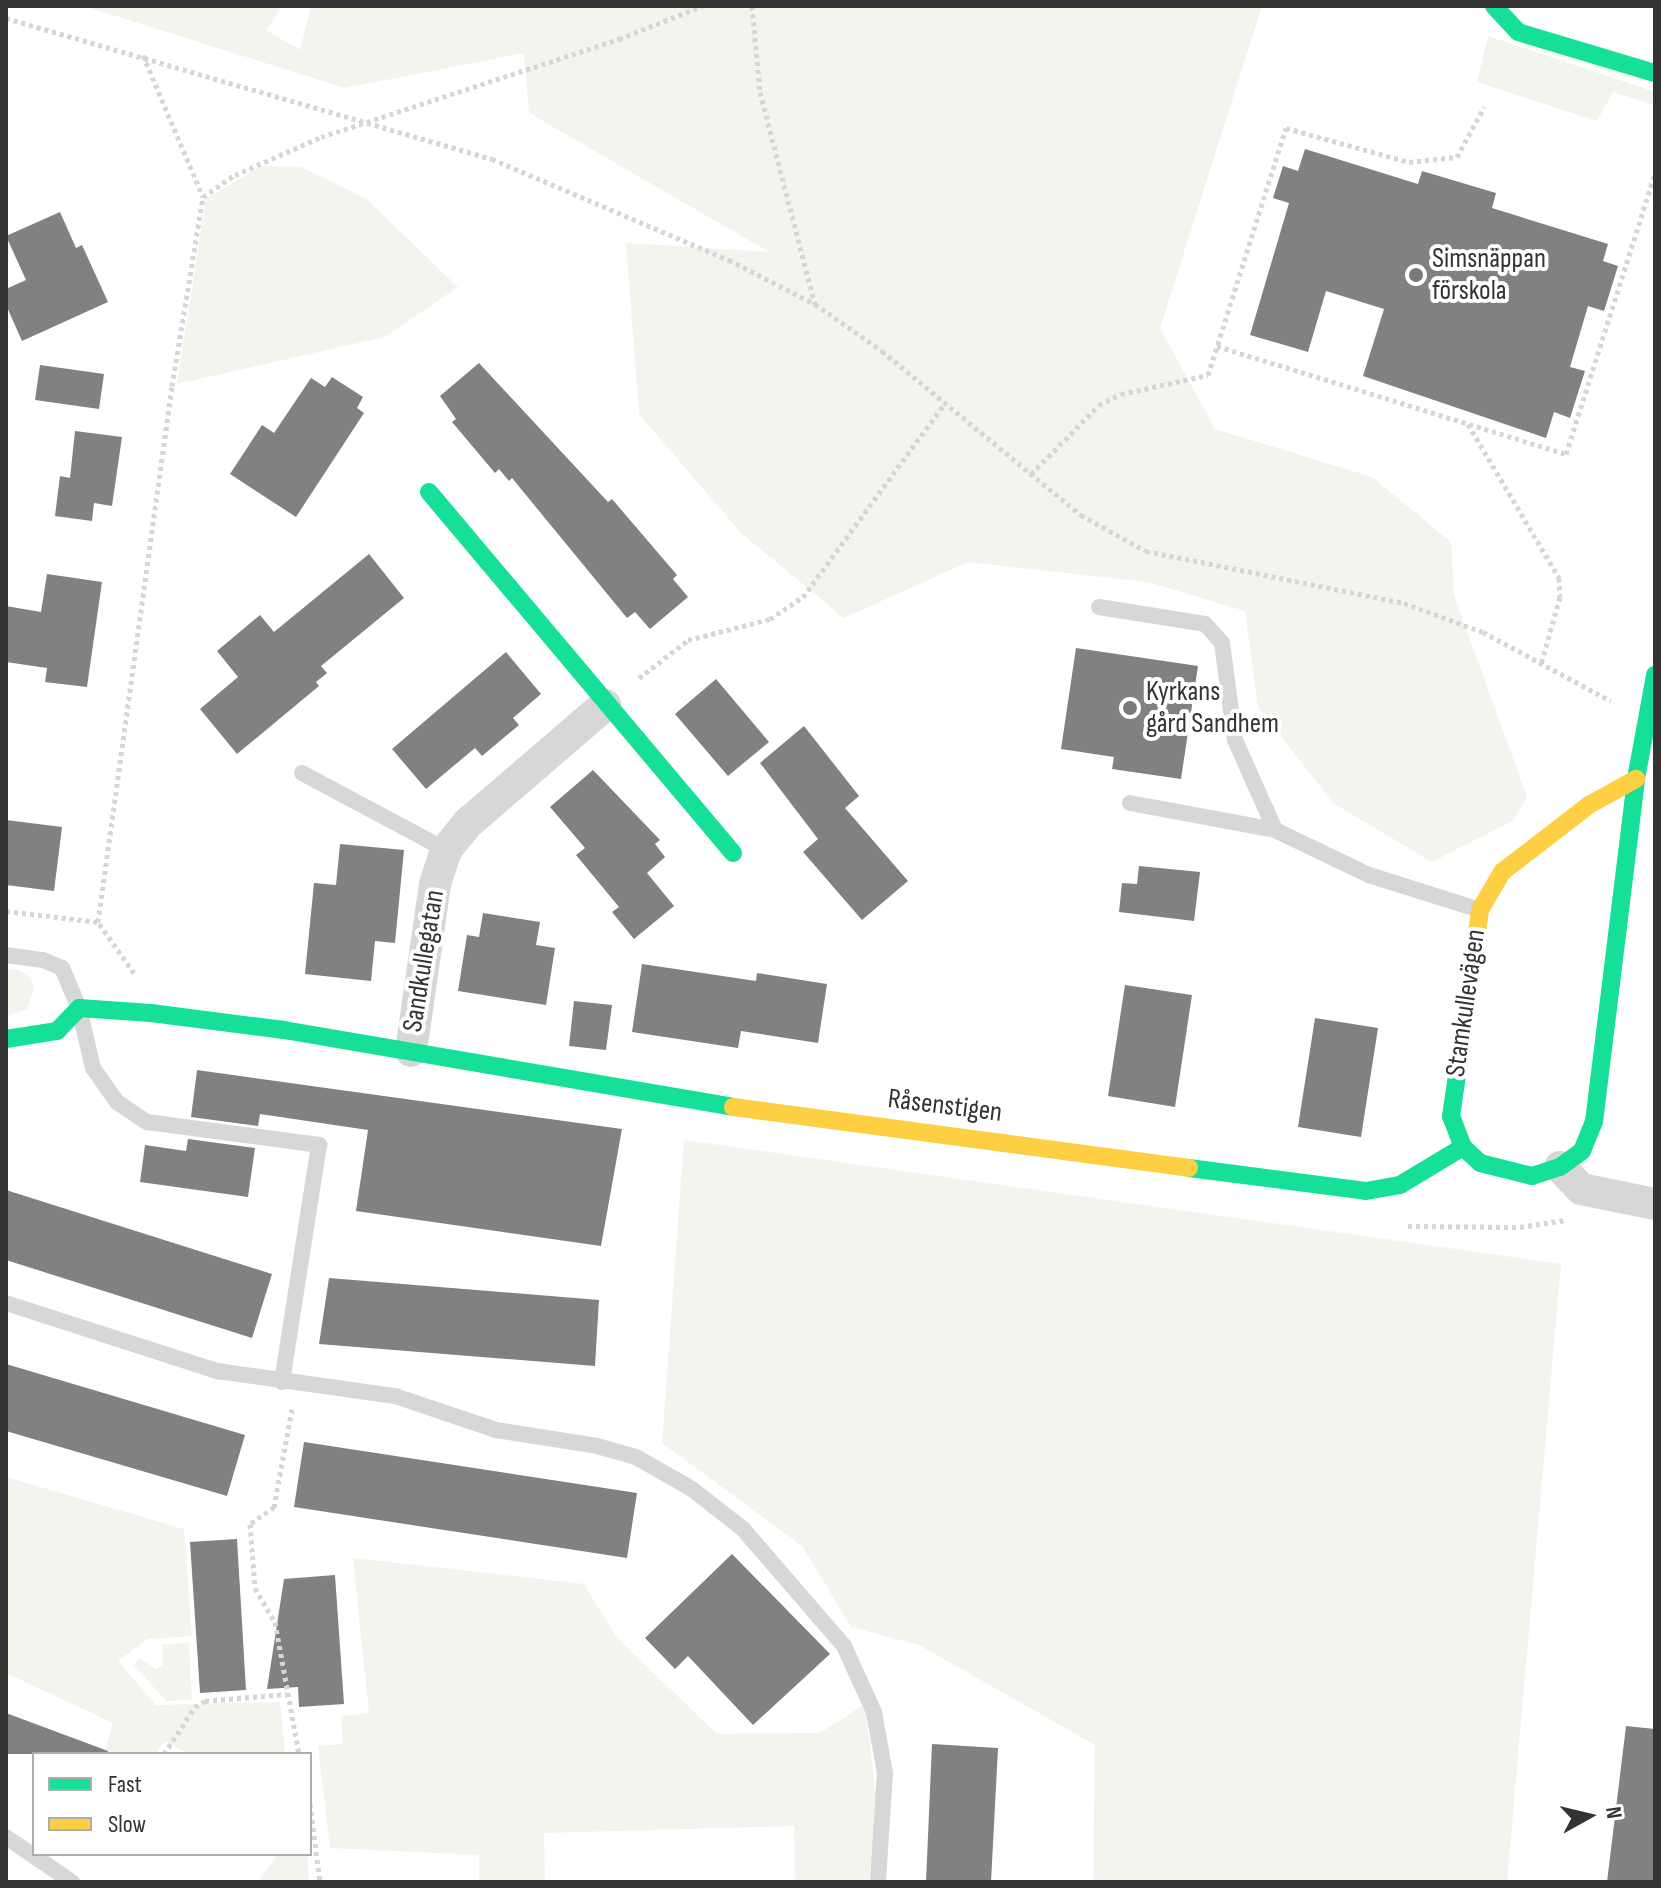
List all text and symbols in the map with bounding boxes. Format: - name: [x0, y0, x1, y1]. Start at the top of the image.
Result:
- place label: Simsnäppan förskola: [1432, 242, 1546, 308]
- marker: Simsnäppan förskola: [1407, 266, 1425, 284]
- place label: Kyrkans gård Sandhem: [1146, 675, 1279, 741]
- marker: Kyrkans gård Sandhem: [1121, 699, 1139, 717]
- street label: Sandkullegatan: [396, 888, 452, 1034]
- street label: Stamkullevägen: [1439, 927, 1493, 1079]
- street label: Råsenstigen: [886, 1082, 1004, 1130]
- legend: [32, 1752, 312, 1856]
- text: Fast: [108, 1770, 142, 1799]
- north arrow: [1549, 1776, 1629, 1856]
- text: N: [1599, 1805, 1627, 1820]
- text: Slow: [108, 1810, 146, 1839]

